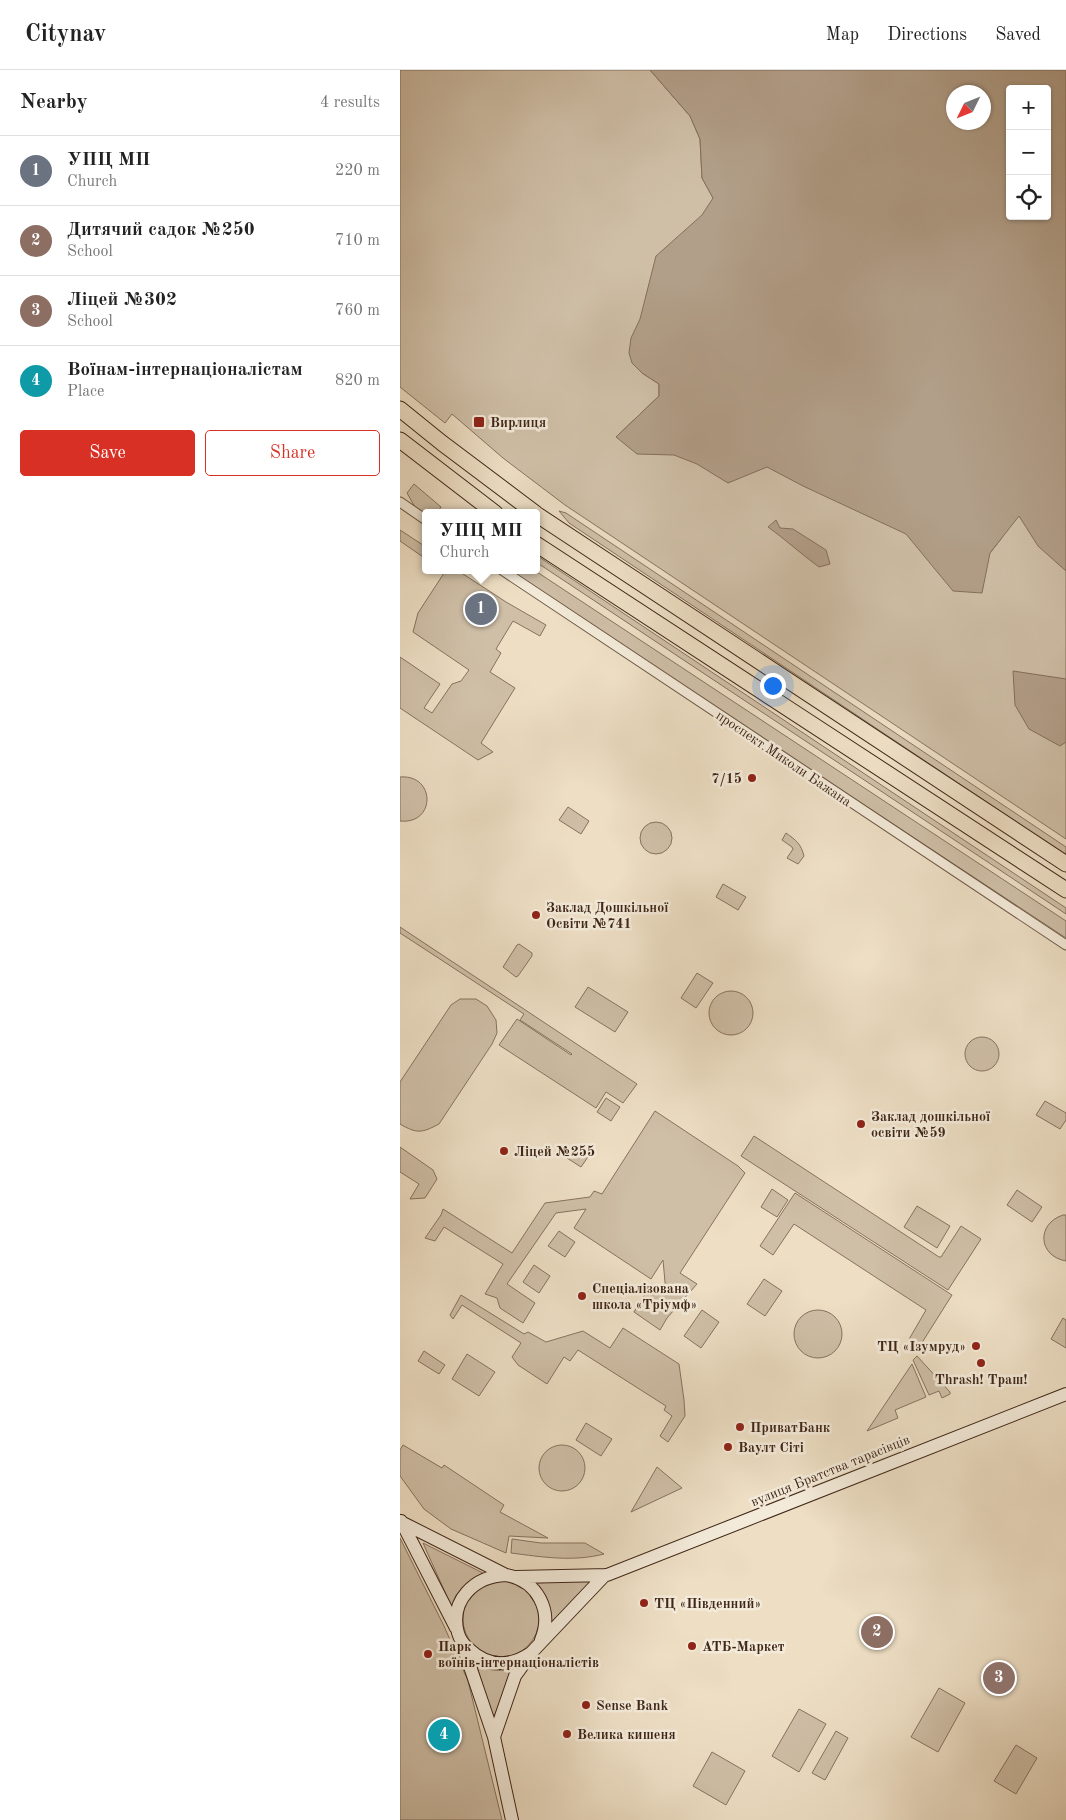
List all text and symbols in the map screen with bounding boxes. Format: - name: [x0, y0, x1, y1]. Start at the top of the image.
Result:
- text: Citynav: [25, 23, 106, 47]
- text: Map: [826, 26, 859, 44]
- text: Directions: [887, 26, 967, 44]
- text: Saved: [995, 26, 1041, 44]
- north arrow: [946, 85, 991, 130]
- map controls: [1006, 85, 1051, 220]
- button: +: [1006, 85, 1051, 130]
- text: Nearby: [20, 92, 88, 113]
- text: 4 results: [320, 95, 380, 111]
- button: −: [1006, 130, 1051, 175]
- text: УПЦ МП: [67, 151, 151, 170]
- text: 1: [31, 163, 41, 179]
- text: 220 m: [335, 163, 380, 179]
- text: Church: [67, 174, 117, 190]
- button: locate: [1006, 175, 1051, 220]
- text: Дитячий садок №250: [67, 221, 255, 240]
- text: 2: [31, 233, 41, 249]
- text: 710 m: [335, 233, 380, 249]
- text: School: [67, 244, 113, 260]
- text: Ліцей №302: [67, 291, 177, 310]
- text: 3: [31, 303, 41, 319]
- text: 760 m: [335, 303, 380, 319]
- text: School: [67, 314, 113, 330]
- text: Воїнам-інтернаціоналістам: [67, 361, 303, 380]
- text: 4: [31, 373, 41, 389]
- text: 820 m: [335, 373, 380, 389]
- text: Place: [67, 384, 104, 400]
- marker: Вирлиця: [472, 415, 486, 429]
- place label: Вирлиця: [490, 416, 546, 430]
- button: Save: [20, 430, 195, 476]
- button: Share: [205, 430, 380, 476]
- popup: [422, 509, 540, 574]
- text: УПЦ МП: [439, 522, 523, 541]
- text: Church: [439, 545, 489, 561]
- pin: 1: [465, 590, 497, 628]
- your location: [760, 673, 786, 699]
- street label: проспект Миколи Бажана: [713, 708, 854, 809]
- place label: 7/15: [711, 772, 742, 787]
- marker: 7/15: [746, 772, 758, 784]
- place label: Заклад Дошкільної Освіти №741: [546, 901, 669, 931]
- marker: Заклад Дошкільної Освіти №741: [530, 909, 542, 921]
- place label: Заклад дошкільної освіти №59: [871, 1110, 991, 1140]
- marker: Заклад дошкільної освіти №59: [855, 1118, 867, 1130]
- marker: Ліцей №255: [498, 1145, 510, 1157]
- place label: Ліцей №255: [514, 1145, 595, 1159]
- place label: Спеціалізована школа «Тріумф»: [592, 1282, 697, 1313]
- marker: Спеціалізована школа «Тріумф»: [576, 1290, 588, 1302]
- place label: ТЦ «Ізумруд»: [877, 1340, 966, 1354]
- marker: ТЦ «Ізумруд»: [970, 1340, 982, 1352]
- marker: Thrash! Траш!: [975, 1357, 987, 1369]
- place label: Thrash! Траш!: [935, 1373, 1027, 1387]
- marker: ПриватБанк: [734, 1421, 746, 1433]
- place label: ПриватБанк: [750, 1421, 831, 1435]
- street label: вулиця Братства тарасівців: [749, 1432, 912, 1509]
- marker: Ваулт Сіті: [722, 1441, 734, 1453]
- place label: Ваулт Сіті: [738, 1441, 804, 1455]
- marker: ТЦ «Південний»: [638, 1597, 650, 1609]
- place label: ТЦ «Південний»: [654, 1597, 761, 1611]
- pin: 2: [861, 1613, 893, 1651]
- place label: Парк воїнів-інтернаціоналістів: [438, 1640, 599, 1670]
- marker: АТБ-Маркет: [686, 1640, 698, 1652]
- place label: АТБ-Маркет: [702, 1640, 785, 1654]
- marker: Парк воїнів-інтернаціоналістів: [422, 1648, 434, 1660]
- pin: 3: [983, 1659, 1015, 1697]
- marker: Sense Bank: [580, 1699, 592, 1711]
- place label: Sense Bank: [596, 1699, 668, 1713]
- pin: 4: [428, 1716, 460, 1754]
- marker: Велика кишеня: [561, 1728, 573, 1740]
- place label: Велика кишеня: [577, 1728, 676, 1742]

